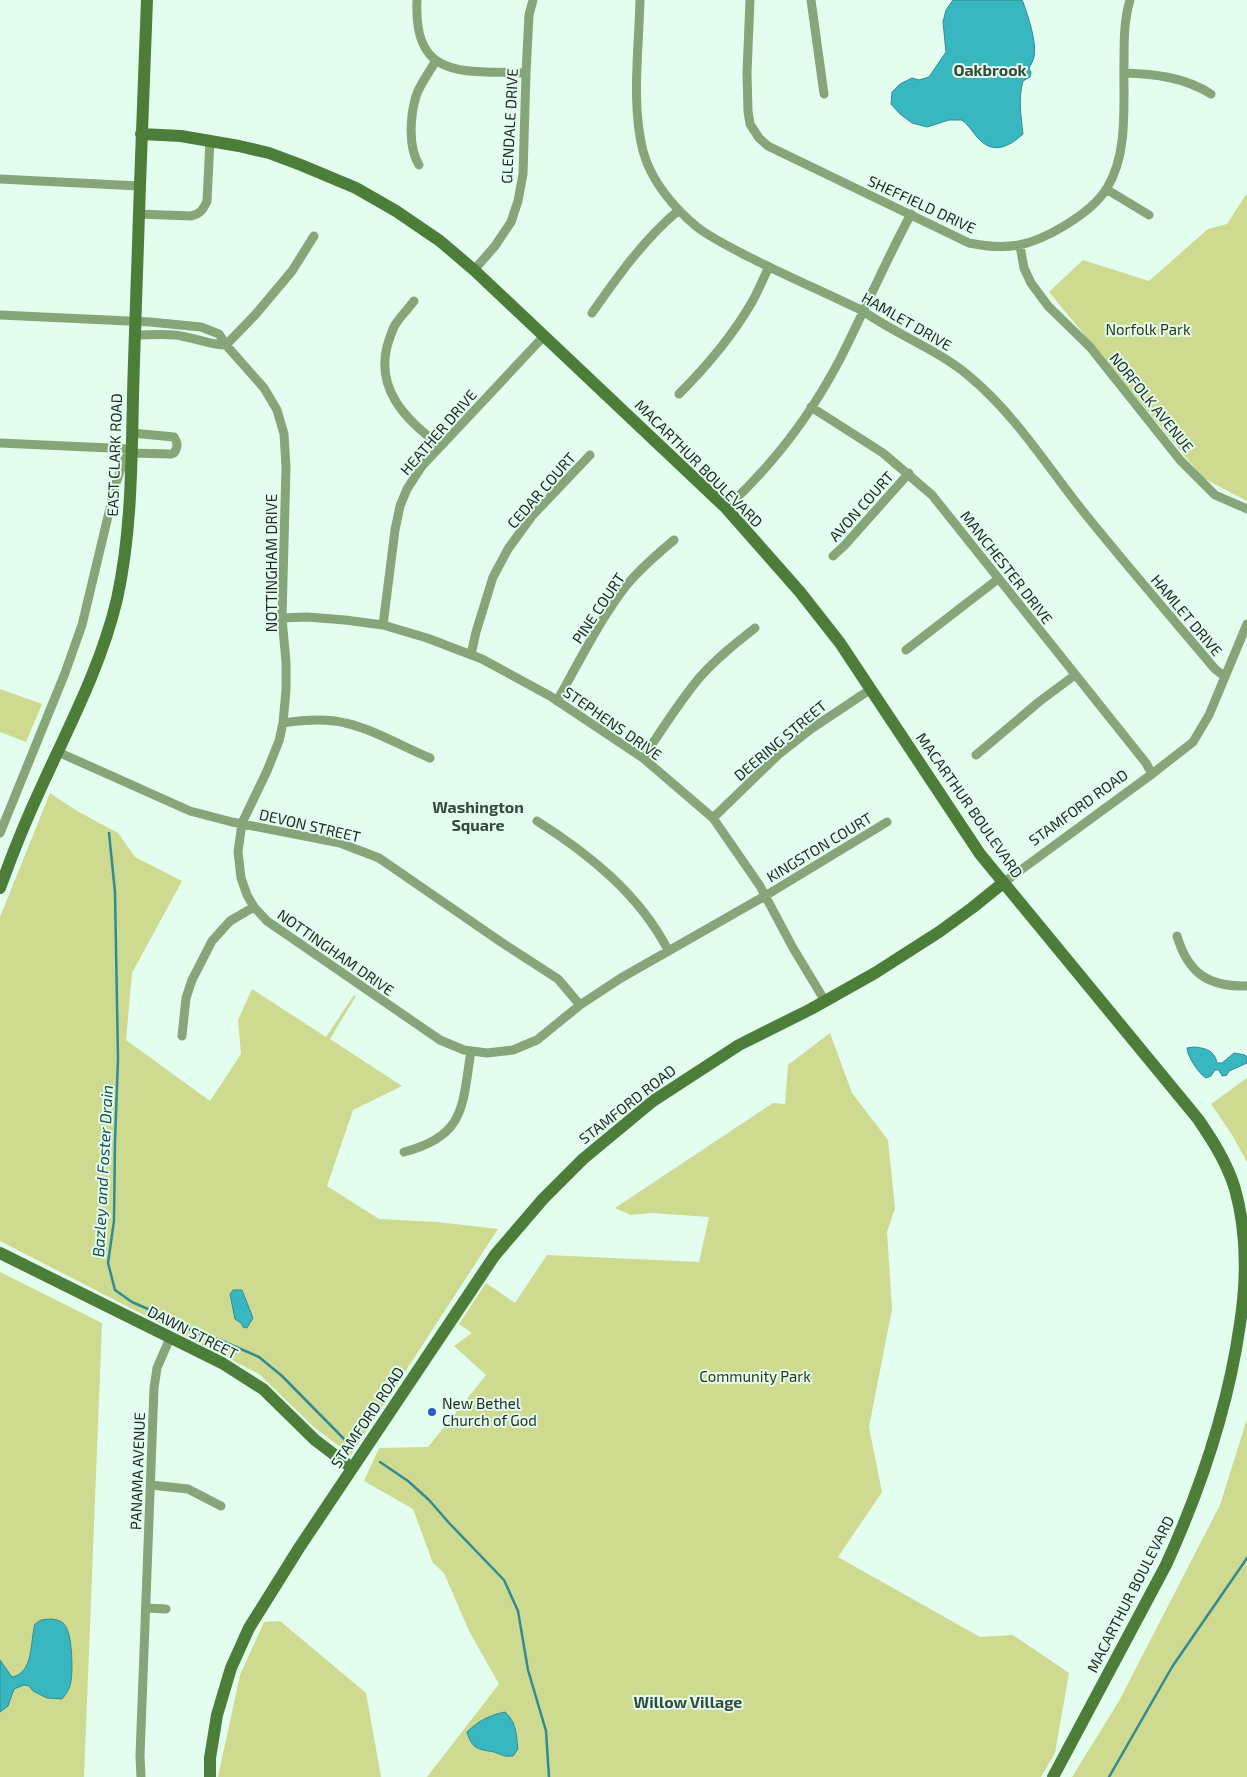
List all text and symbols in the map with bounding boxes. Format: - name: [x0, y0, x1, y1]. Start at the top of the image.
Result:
- district label: Oakbrook: [953, 60, 1027, 79]
- street label: GLENDALE DRIVE: [497, 68, 521, 184]
- street label: SHEFFIELD DRIVE: [865, 171, 979, 237]
- street label: HAMLET DRIVE: [859, 288, 955, 354]
- park label: Norfolk Park: [1105, 320, 1191, 338]
- street label: NORFOLK AVENUE: [1106, 349, 1198, 455]
- street label: HEATHER DRIVE: [396, 386, 480, 478]
- street label: EAST CLARK ROAD: [103, 393, 125, 517]
- street label: MACARTHUR BOULEVARD: [631, 395, 767, 531]
- street label: CEDAR COURT: [503, 448, 579, 532]
- street label: AVON COURT: [825, 467, 897, 545]
- street label: NOTTINGHAM DRIVE: [262, 494, 280, 632]
- street label: MANCHESTER DRIVE: [957, 507, 1057, 627]
- street label: PINE COURT: [568, 569, 628, 647]
- street label: HAMLET DRIVE: [1148, 571, 1226, 659]
- street label: STEPHENS DRIVE: [560, 682, 666, 764]
- street label: DEERING STREET: [730, 696, 830, 784]
- street label: MACARTHUR BOULEVARD: [913, 729, 1027, 881]
- street label: STAMFORD ROAD: [1025, 765, 1131, 849]
- district label: Washington Square: [432, 797, 524, 834]
- street label: DEVON STREET: [258, 805, 363, 845]
- street label: KINGSTON COURT: [763, 808, 875, 886]
- street label: NOTTINGHAM DRIVE: [274, 905, 398, 999]
- street label: STAMFORD ROAD: [575, 1061, 679, 1147]
- water label: Bazley and Foster Drain: [88, 1084, 117, 1258]
- street label: DAWN STREET: [145, 1302, 241, 1363]
- street label: STAMFORD ROAD: [327, 1363, 407, 1471]
- park label: Community Park: [699, 1367, 811, 1385]
- place label: New Bethel Church of God: [442, 1394, 537, 1429]
- marker: New Bethel Church of God: [426, 1406, 438, 1418]
- street label: PANAMA AVENUE: [126, 1412, 148, 1530]
- street label: MACARTHUR BOULEVARD: [1083, 1513, 1177, 1675]
- district label: Willow Village: [634, 1692, 742, 1711]

